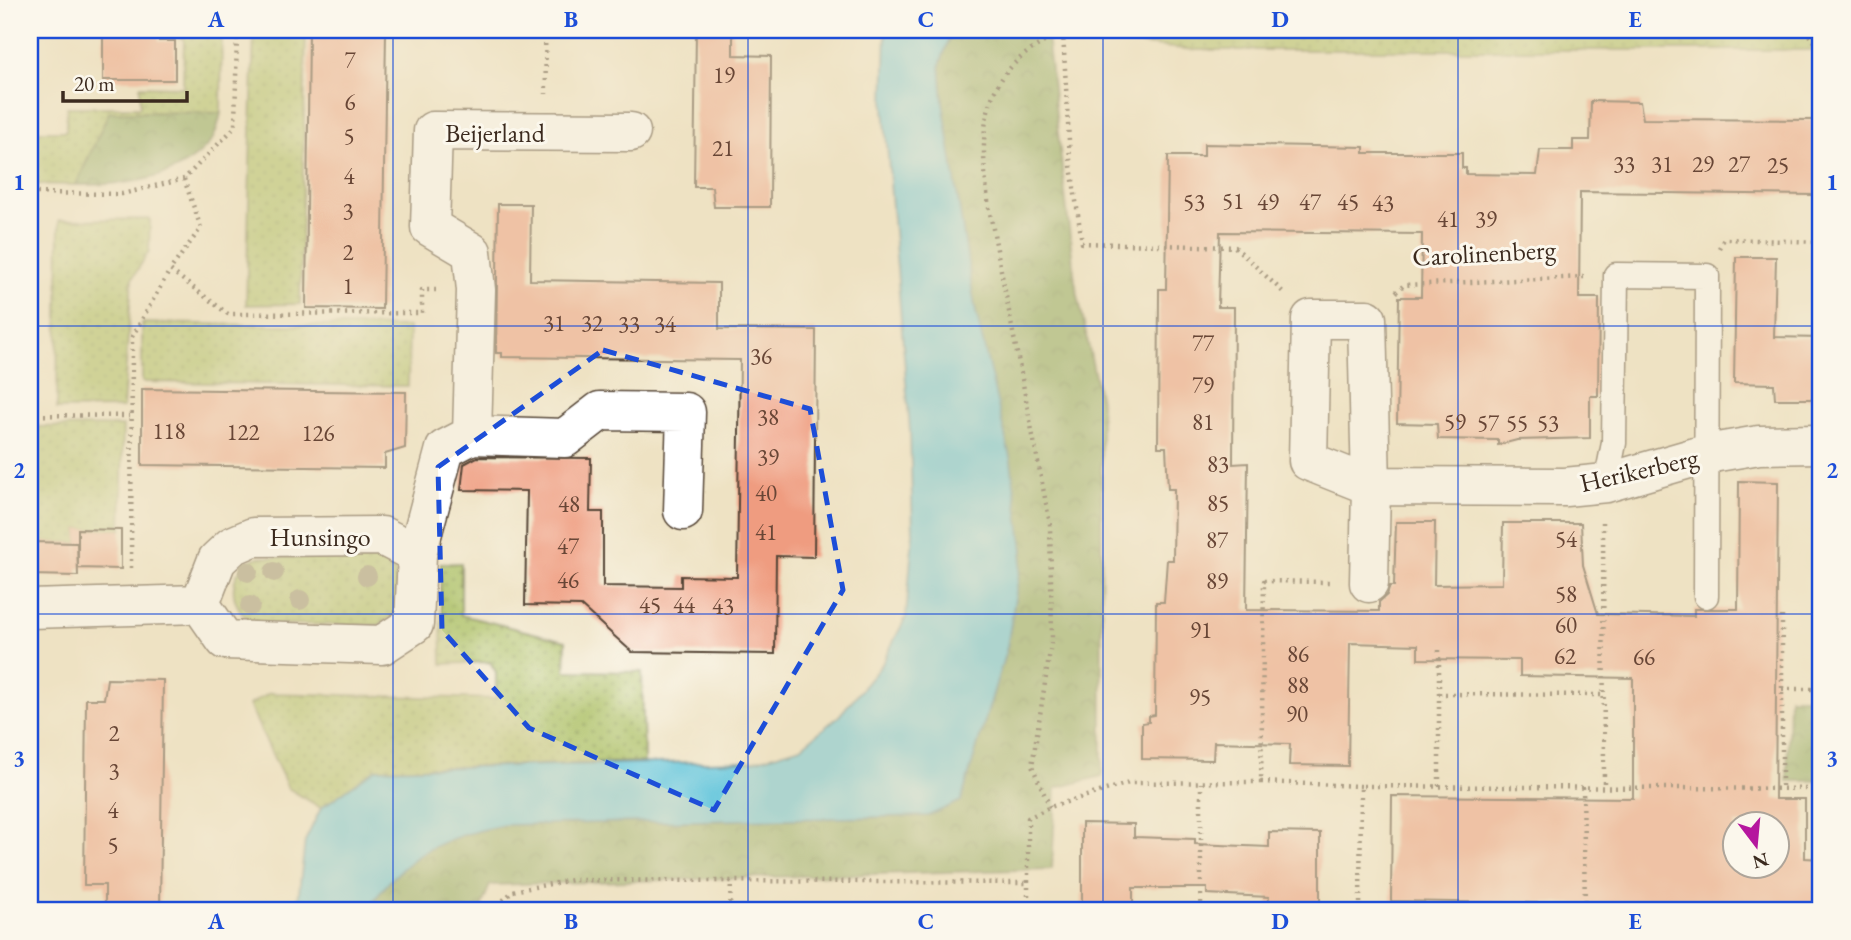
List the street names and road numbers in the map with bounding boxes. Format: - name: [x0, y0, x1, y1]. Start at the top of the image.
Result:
- street label: Beijerland: [445, 116, 546, 150]
- street label: Carolinenberg: [1411, 232, 1557, 274]
- street label: Herikerberg: [1576, 440, 1702, 500]
- street label: Hunsingo: [269, 520, 371, 554]

